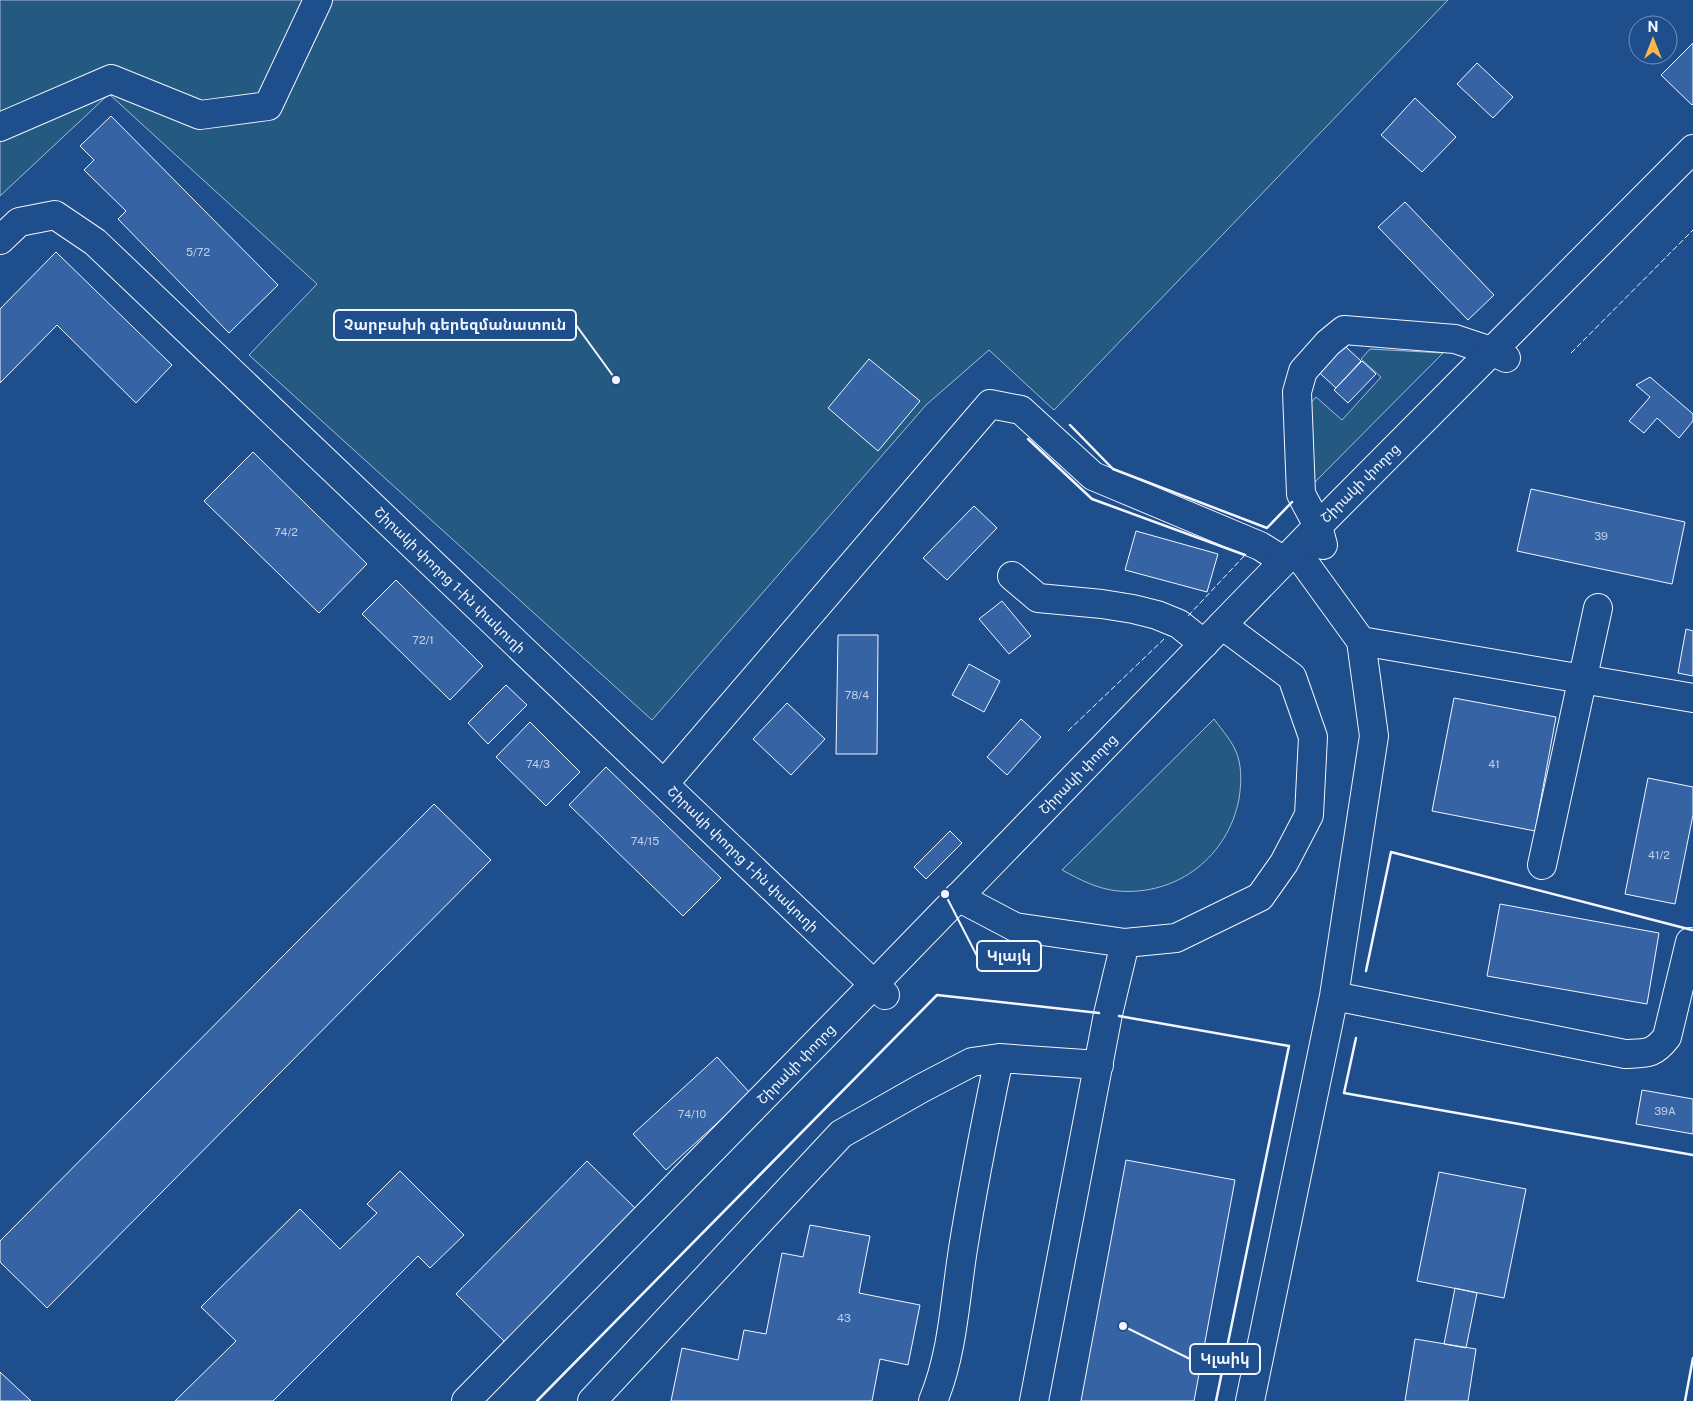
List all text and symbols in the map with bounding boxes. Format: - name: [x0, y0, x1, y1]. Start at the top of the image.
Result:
- north arrow: [1628, 15, 1678, 65]
- text: N: [1648, 19, 1658, 35]
- house number: 5/72: [186, 246, 211, 258]
- callout: Չարբախի գերեզմանատուն: [334, 310, 576, 340]
- text: Չարբախի գերեզմանատուն: [344, 316, 566, 334]
- street label: Շիրակի փողոց: [1317, 440, 1403, 526]
- street label: Շիրակի փողոց 1-ին փակուղի: [371, 504, 529, 656]
- house number: 74/2: [274, 526, 298, 538]
- house number: 39: [1594, 530, 1608, 542]
- house number: 72/1: [412, 634, 434, 646]
- house number: 78/4: [845, 689, 869, 701]
- street label: Շիրակի փողոց: [1036, 731, 1120, 817]
- house number: 74/3: [526, 758, 550, 770]
- house number: 41: [1488, 758, 1500, 770]
- street label: Շիրակի փողոց 1-ին փակուղի: [664, 783, 822, 935]
- house number: 74/15: [631, 835, 659, 847]
- house number: 41/2: [1648, 849, 1670, 861]
- callout: Կլայկ: [977, 941, 1041, 971]
- text: Կլայկ: [987, 947, 1031, 965]
- street label: Շիրակի փողոց: [754, 1021, 838, 1107]
- house number: 39A: [1654, 1105, 1676, 1117]
- house number: 74/10: [678, 1108, 706, 1120]
- house number: 43: [837, 1312, 851, 1324]
- callout: Կլաիկ: [1190, 1344, 1260, 1374]
- text: Կլաիկ: [1200, 1350, 1250, 1368]

